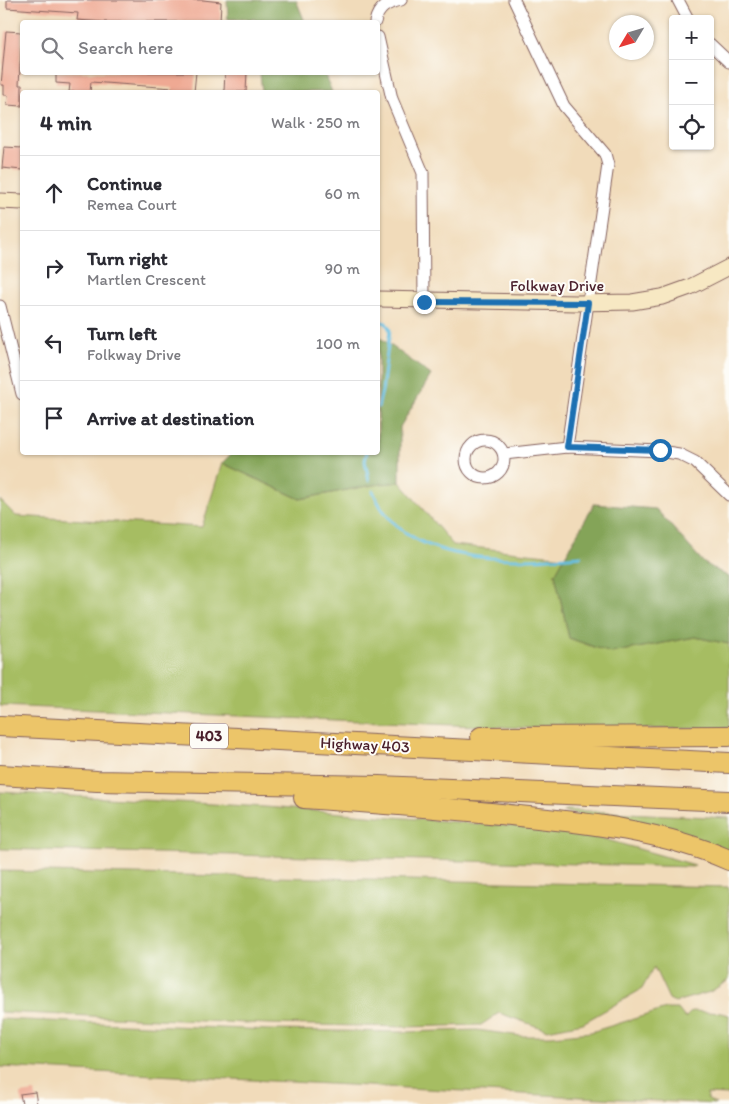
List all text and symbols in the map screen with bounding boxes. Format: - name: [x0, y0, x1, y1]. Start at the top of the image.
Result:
- north arrow: [609, 15, 654, 60]
- map controls: [669, 15, 714, 150]
- button: +: [669, 15, 714, 60]
- search box: [20, 20, 380, 75]
- icon: search: [38, 34, 66, 62]
- text: Search here: [78, 36, 173, 59]
- button: −: [669, 60, 714, 105]
- button: locate: [669, 105, 714, 150]
- text: 4 min: [40, 110, 92, 135]
- text: Walk · 250 m: [271, 113, 360, 132]
- text: Continue: [87, 172, 162, 195]
- icon: ahead: [40, 179, 68, 207]
- text: 60 m: [325, 184, 360, 203]
- text: Remea Court: [87, 195, 177, 214]
- text: Turn right: [87, 247, 168, 270]
- icon: right: [40, 254, 68, 282]
- text: 90 m: [325, 259, 360, 278]
- text: Martlen Crescent: [87, 270, 206, 289]
- street label: Folkway Drive: [510, 276, 604, 295]
- route end: [413, 291, 436, 314]
- text: Turn left: [87, 322, 157, 345]
- icon: left: [40, 329, 68, 357]
- text: 100 m: [316, 334, 360, 353]
- text: Folkway Drive: [87, 345, 181, 364]
- icon: arrive: [40, 404, 68, 432]
- text: Arrive at destination: [87, 407, 254, 430]
- route start: [649, 439, 672, 462]
- road number: 403: [190, 724, 228, 748]
- street label: Highway 403: [320, 733, 410, 756]

